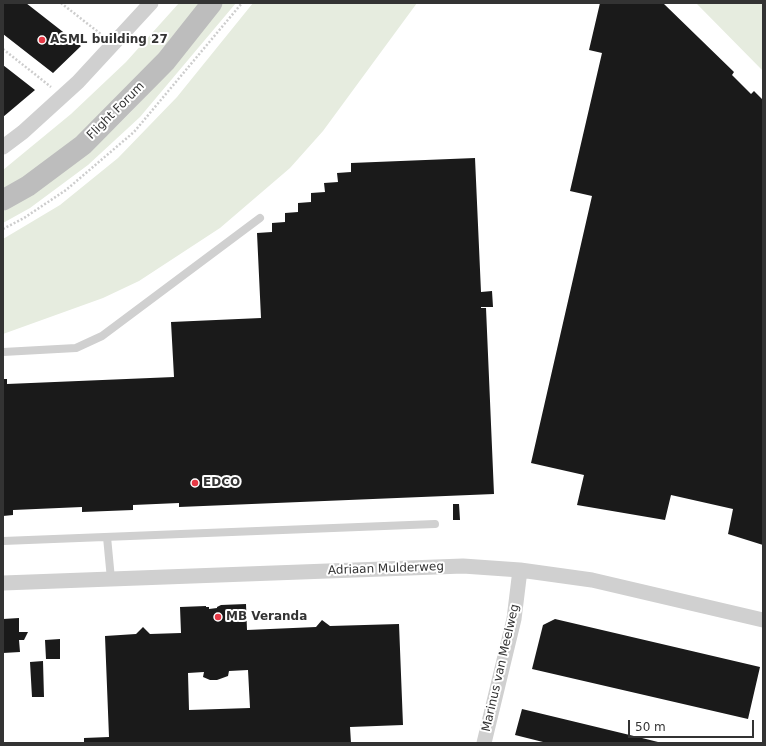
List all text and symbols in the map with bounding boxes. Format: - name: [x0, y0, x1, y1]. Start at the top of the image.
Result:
- place label: ASML building 27: [50, 33, 168, 47]
- marker: ASML building 27: [37, 35, 47, 45]
- street label: Flight Forum: [84, 79, 148, 143]
- place label: EDCO: [203, 476, 240, 490]
- marker: EDCO: [190, 478, 200, 488]
- street label: Adriaan Mulderweg: [328, 560, 444, 578]
- street label: Marinus van Meelweg: [479, 603, 523, 733]
- place label: MB Veranda: [226, 610, 307, 624]
- marker: MB Veranda: [213, 612, 223, 622]
- scale bar: [630, 712, 756, 738]
- text: 50 m: [635, 720, 666, 734]

